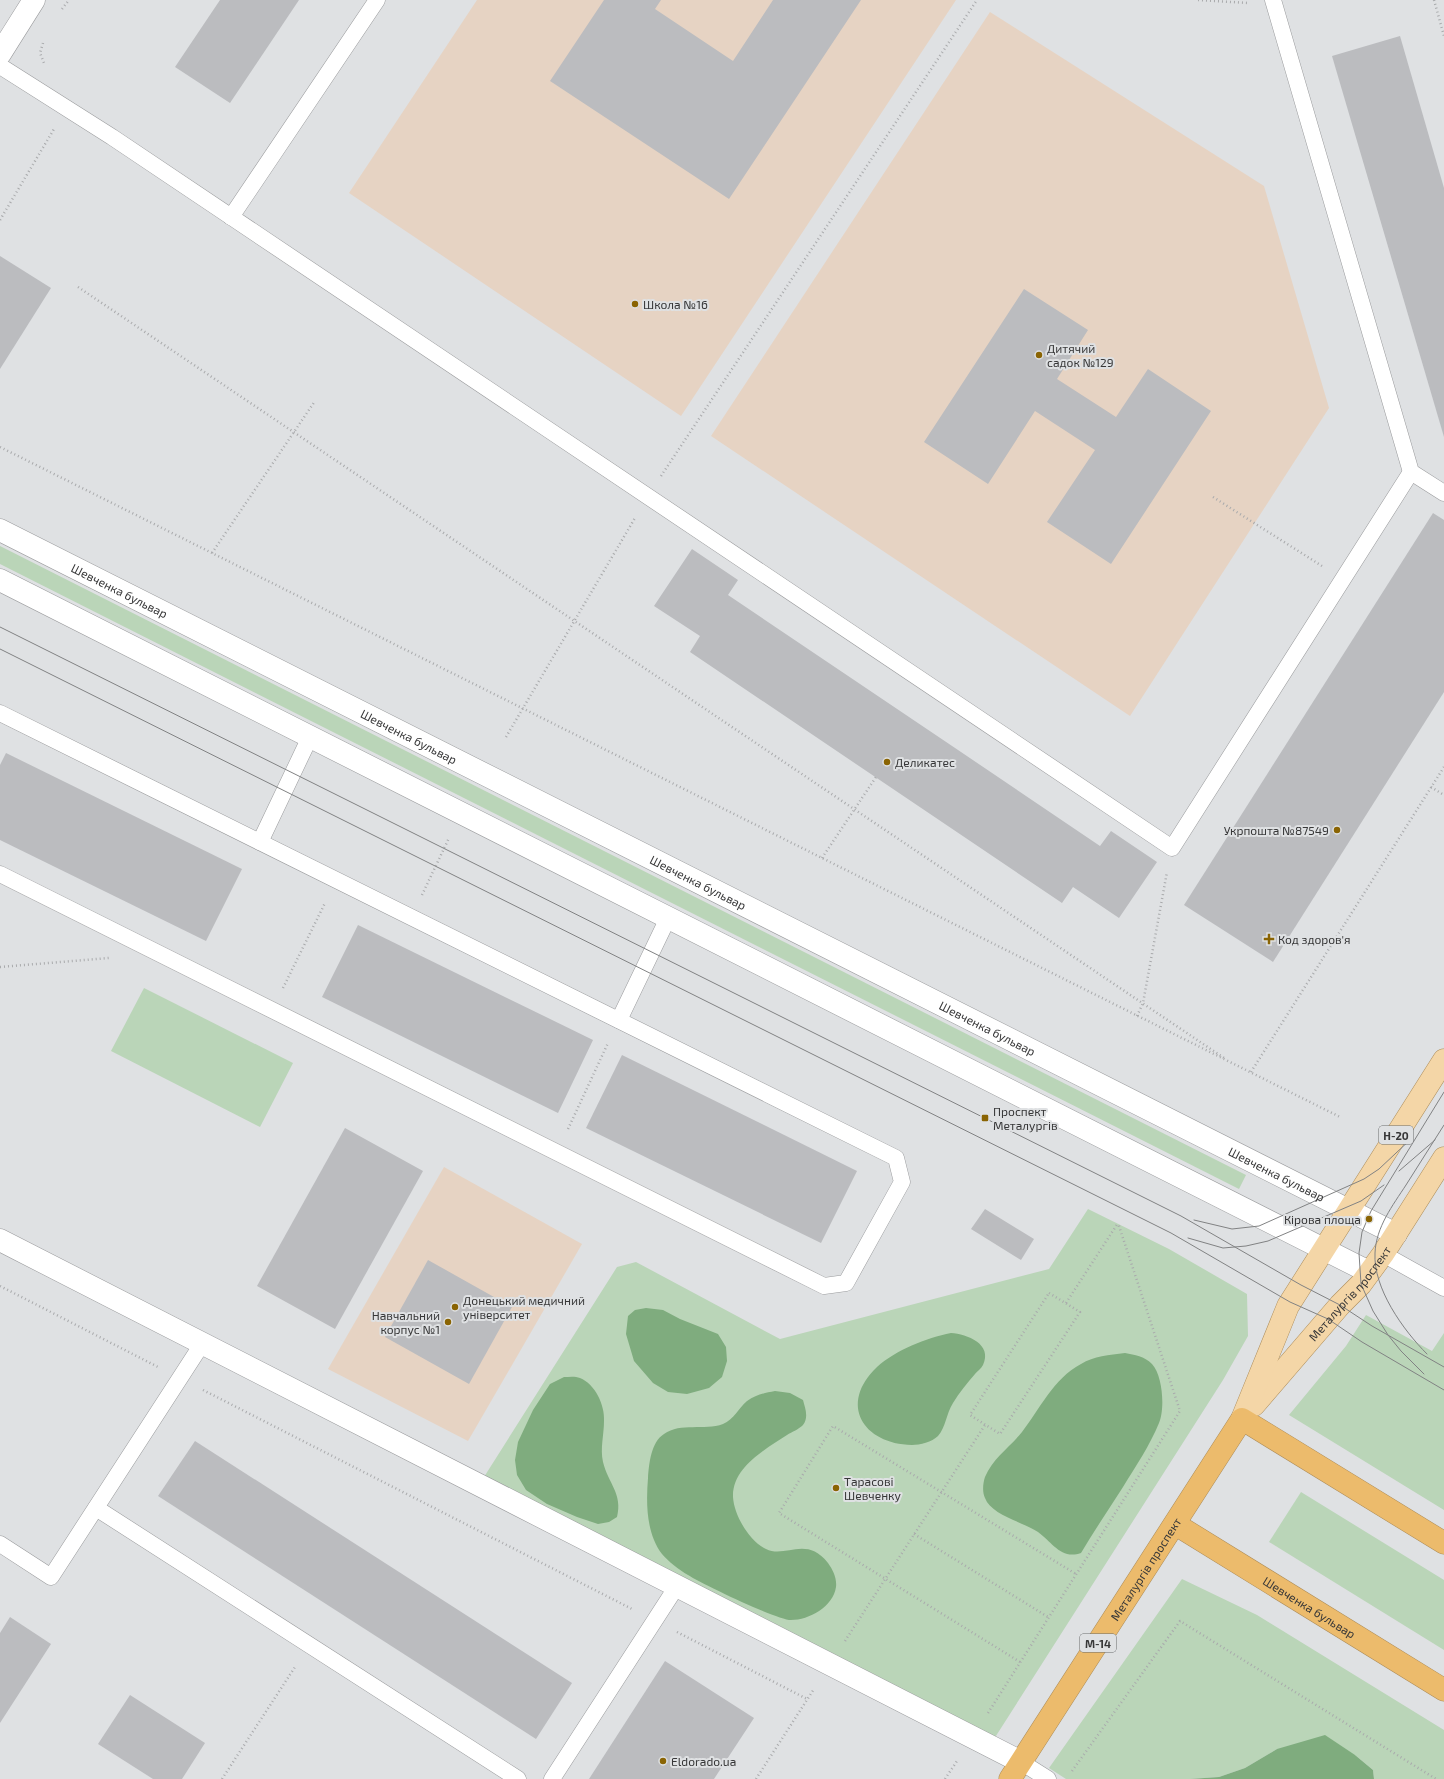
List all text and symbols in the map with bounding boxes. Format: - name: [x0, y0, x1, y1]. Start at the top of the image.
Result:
- place label: Школа №16: [643, 297, 708, 311]
- marker: Школа №16: [630, 299, 640, 309]
- place label: Дитячий садок №129: [1047, 341, 1114, 369]
- marker: Дитячий садок №129: [1034, 350, 1044, 360]
- street label: Шевченка бульвар: [69, 560, 170, 620]
- street label: Шевченка бульвар: [358, 706, 459, 766]
- place label: Деликатес: [895, 755, 955, 769]
- marker: Деликатес: [882, 757, 892, 767]
- place label: Укрпошта №87549: [1224, 823, 1329, 837]
- marker: Укрпошта №87549: [1332, 825, 1342, 835]
- street label: Шевченка бульвар: [648, 852, 749, 912]
- place label: Код здоров'я: [1278, 932, 1351, 946]
- marker: Код здоров'я: [1263, 933, 1275, 945]
- street label: Шевченка бульвар: [937, 998, 1038, 1058]
- place label: Проспект Металургів: [993, 1104, 1058, 1133]
- marker: Проспект Металургів: [980, 1113, 990, 1123]
- road number: Н-20: [1379, 1126, 1413, 1144]
- street label: Шевченка бульвар: [1226, 1144, 1327, 1204]
- place label: Кірова площа: [1284, 1212, 1361, 1226]
- marker: Кірова площа: [1364, 1214, 1374, 1224]
- street label: Металургів проспект: [1306, 1243, 1393, 1344]
- place label: Донецький медичний університет: [463, 1293, 585, 1322]
- marker: Донецький медичний університет: [450, 1302, 460, 1312]
- place label: Навчальний корпус №1: [372, 1308, 440, 1337]
- marker: Навчальний корпус №1: [443, 1317, 453, 1327]
- place label: Тарасові Шевченку: [844, 1474, 902, 1503]
- marker: Тарасові Шевченку: [831, 1483, 841, 1493]
- street label: Металургів проспект: [1107, 1515, 1184, 1623]
- street label: Шевченка бульвар: [1261, 1573, 1358, 1641]
- road number: М-14: [1080, 1634, 1116, 1652]
- place label: Eldorado.ua: [671, 1754, 736, 1768]
- marker: Eldorado.ua: [658, 1756, 668, 1766]

